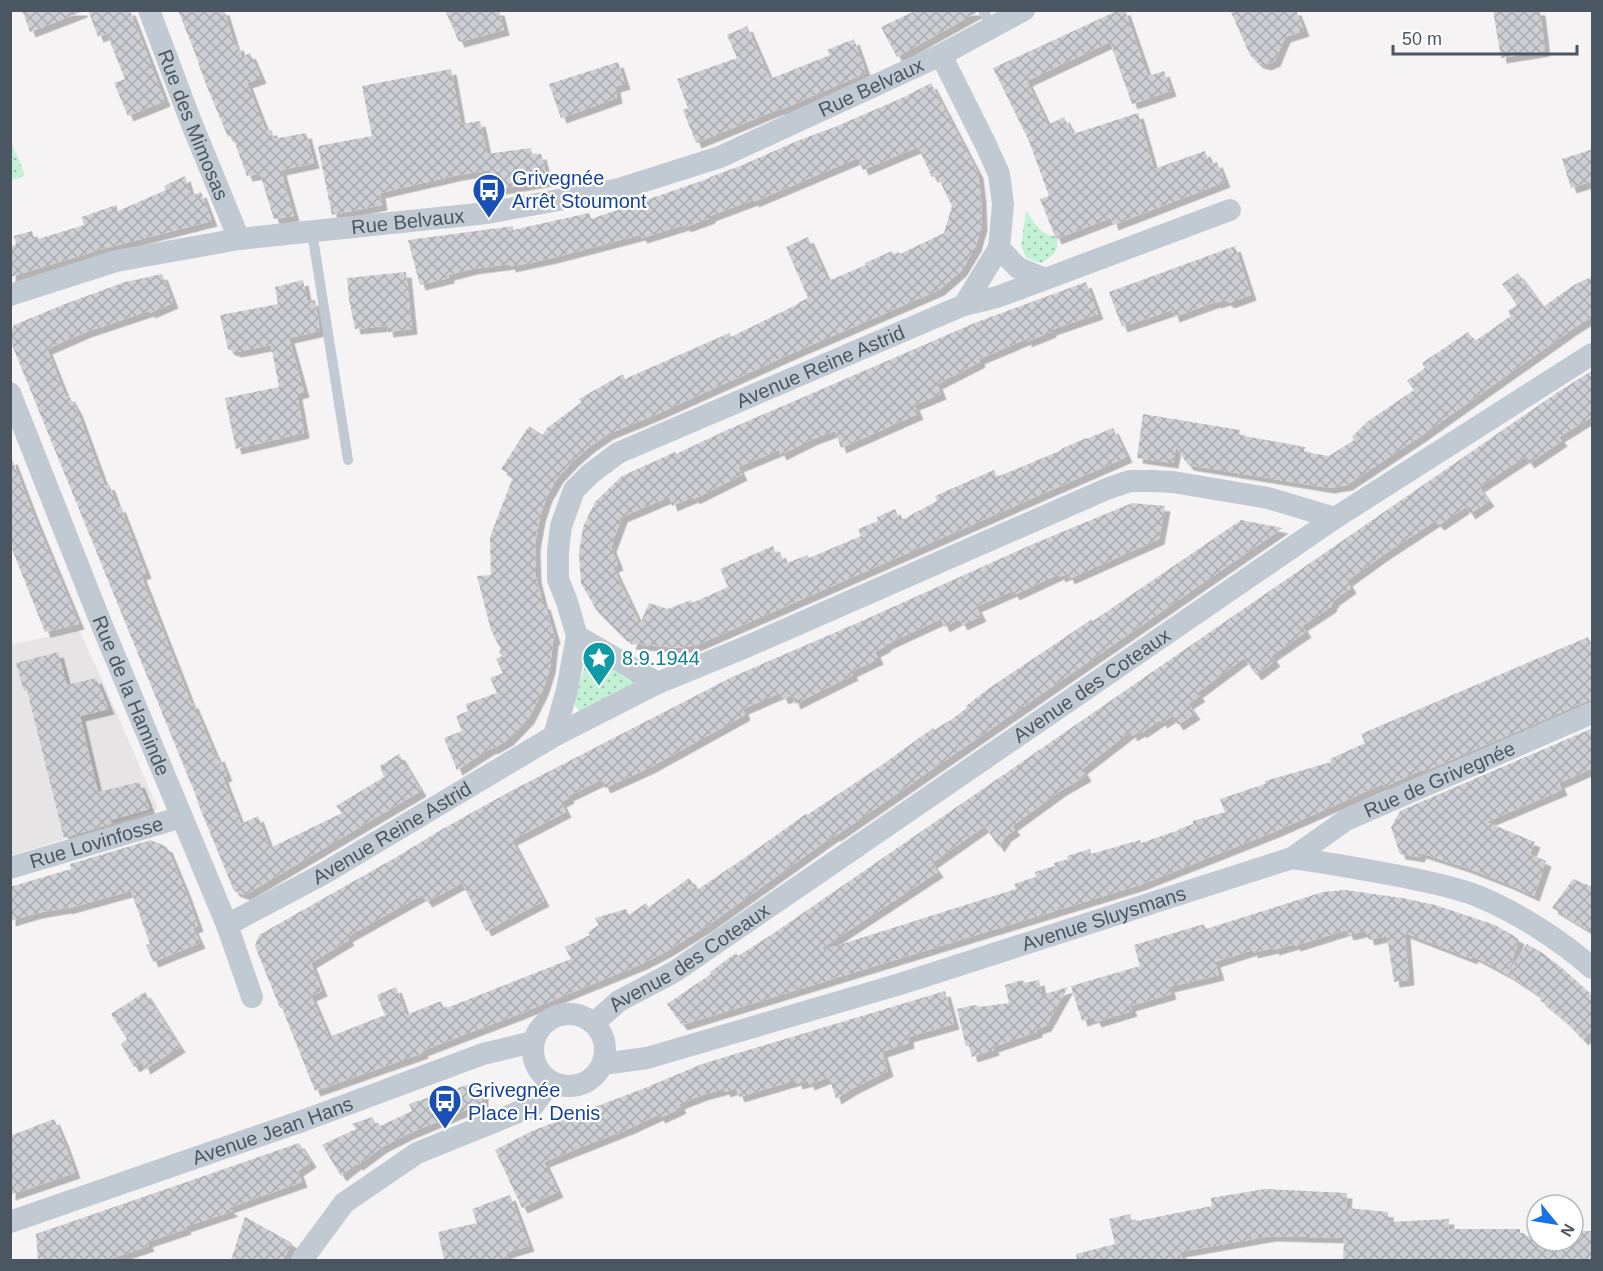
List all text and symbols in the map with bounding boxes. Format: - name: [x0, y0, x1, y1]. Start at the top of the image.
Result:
- scale bar: [1393, 18, 1578, 56]
- text: 50 m: [1402, 29, 1442, 49]
- street label: Rue des Mimosas: [154, 46, 233, 203]
- street label: Rue Belvaux: [815, 54, 927, 121]
- place label: Grivegnée Arrêt Stoumont: [512, 167, 647, 212]
- bus stop icon: Grivegnée Arrêt Stoumont: [471, 172, 507, 219]
- street label: Rue Belvaux: [350, 204, 465, 238]
- street label: Avenue Reine Astrid: [733, 321, 908, 412]
- street label: Rue de la Haminde: [88, 612, 174, 779]
- street label: Avenue des Coteaux: [1009, 624, 1174, 747]
- place icon: 8.9.1944: [581, 640, 617, 687]
- place label: 8.9.1944: [622, 647, 700, 669]
- street label: Rue de Grivegnée: [1361, 737, 1518, 822]
- street label: Avenue Reine Astrid: [309, 777, 475, 888]
- street label: Rue Lovinfosse: [27, 812, 166, 873]
- street label: Avenue Sluysmans: [1019, 882, 1188, 955]
- street label: Avenue des Coteaux: [604, 899, 774, 1016]
- place label: Grivegnée Place H. Denis: [468, 1079, 600, 1124]
- bus stop icon: Grivegnée Place H. Denis: [427, 1083, 463, 1130]
- street label: Avenue Jean Hans: [189, 1092, 356, 1169]
- north arrow: [1525, 1193, 1585, 1253]
- text: N: [1557, 1221, 1578, 1240]

